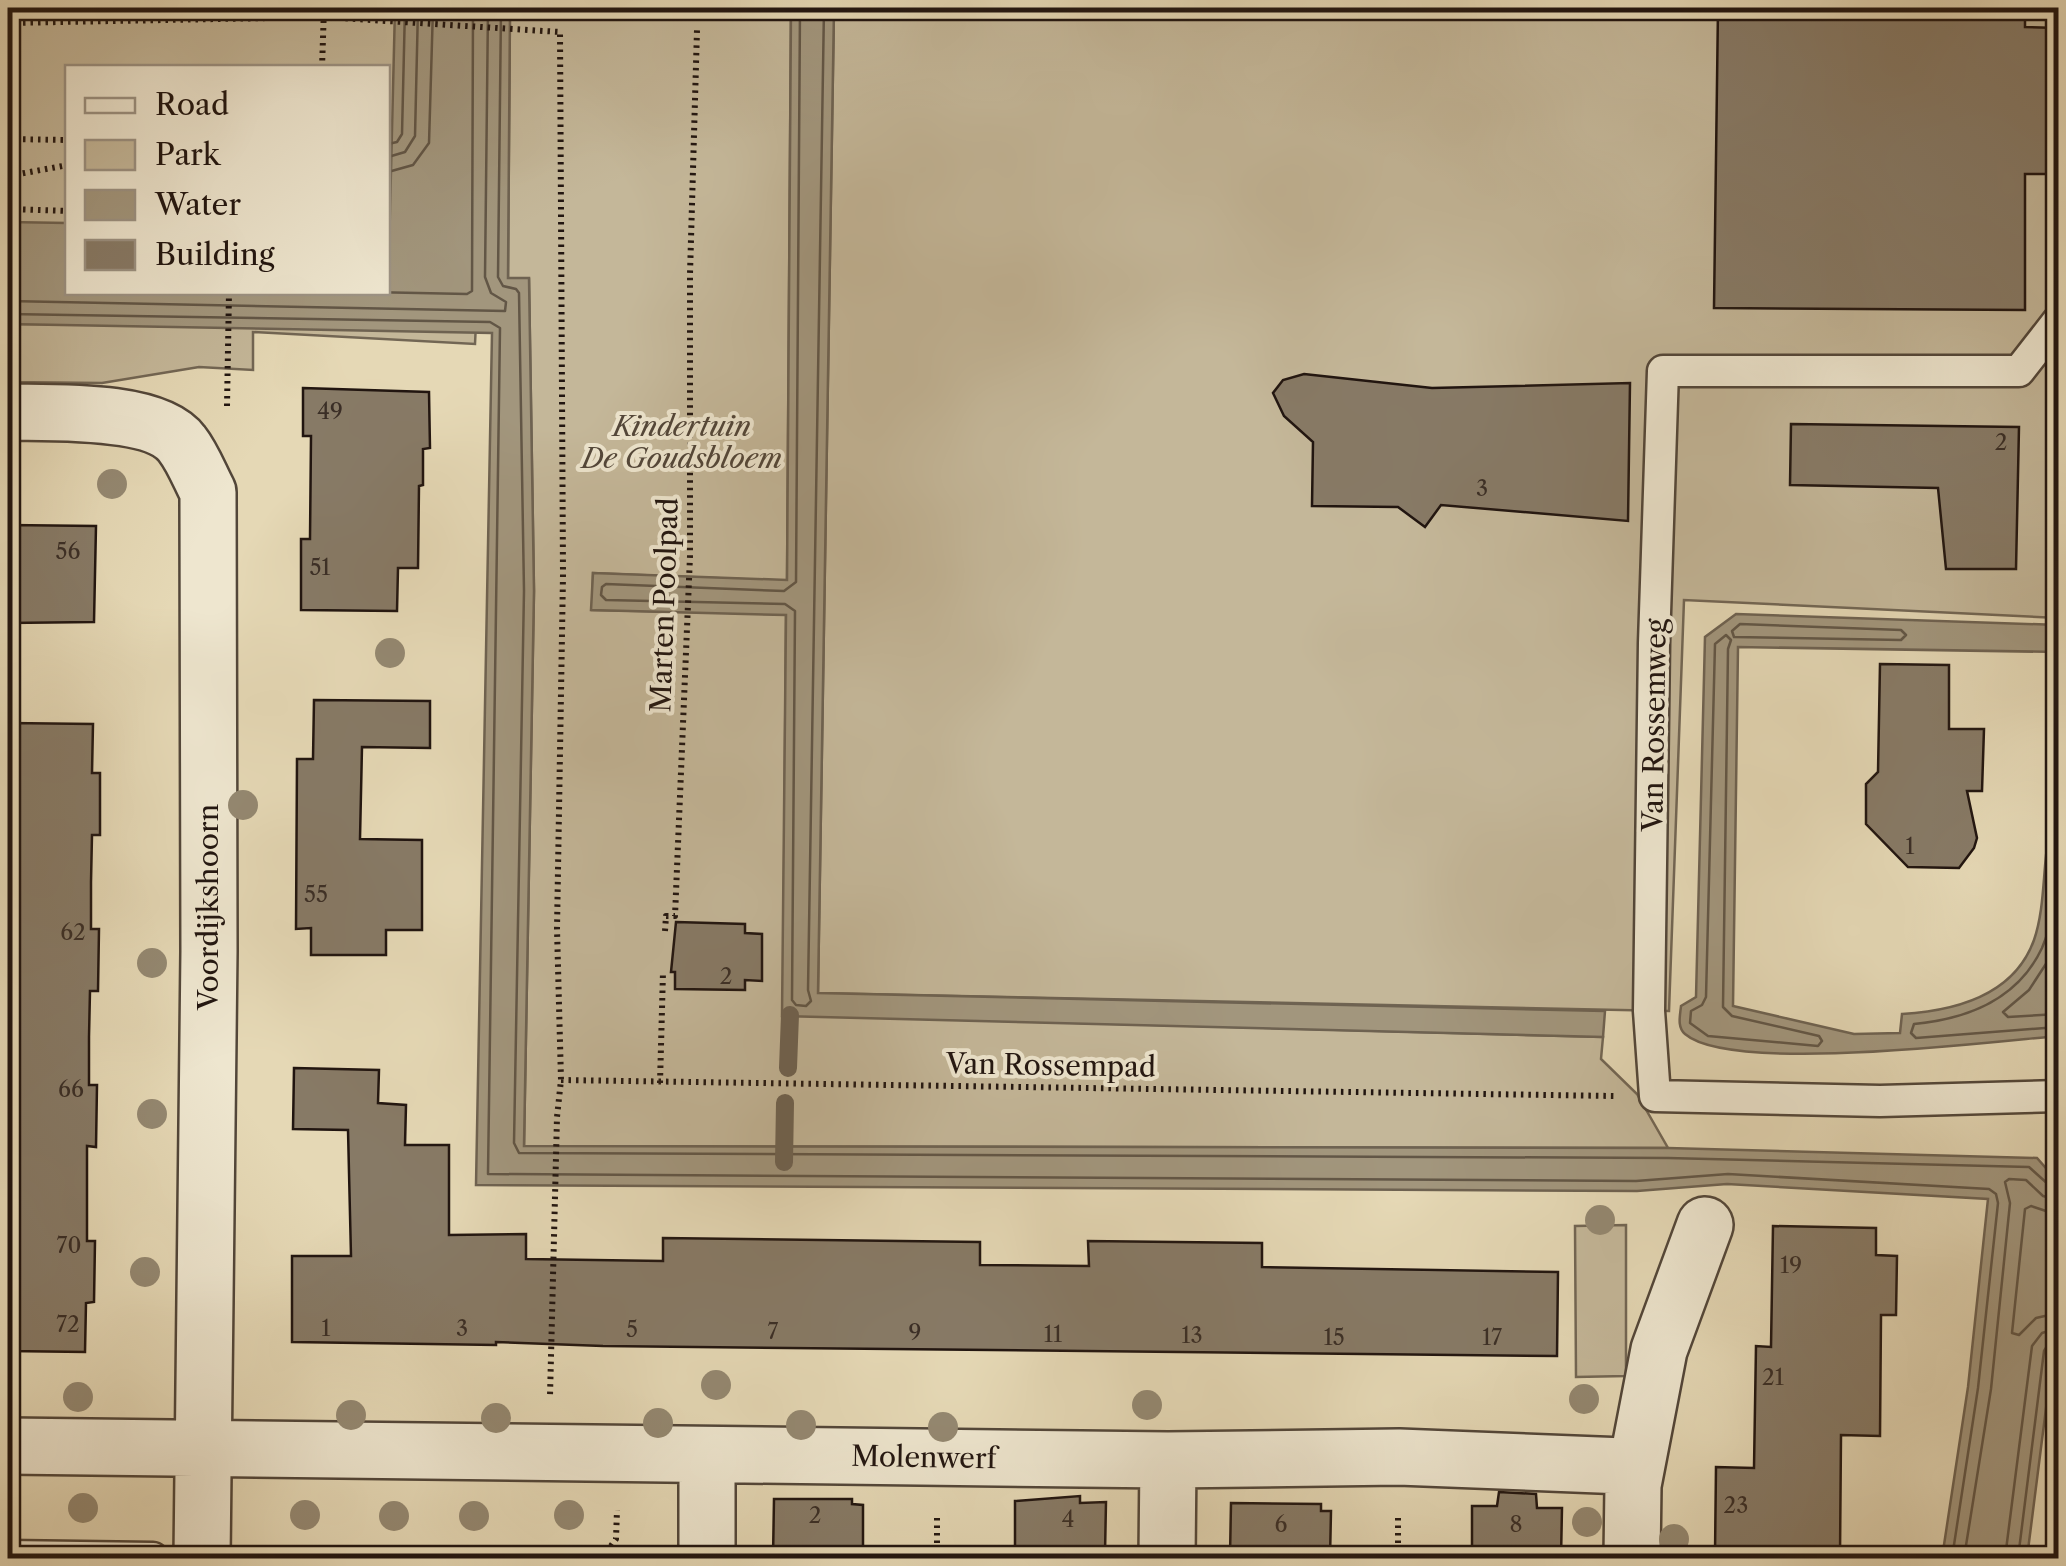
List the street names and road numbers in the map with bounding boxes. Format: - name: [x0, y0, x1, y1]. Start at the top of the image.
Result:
- street label: Marten Poolpad: [643, 497, 685, 713]
- street label: Van Rossemweg: [1635, 618, 1673, 833]
- street label: Voordijkshoorn: [191, 804, 225, 1011]
- street label: Van Rossempad: [945, 1046, 1156, 1084]
- street label: Molenwerf: [851, 1439, 1000, 1475]

